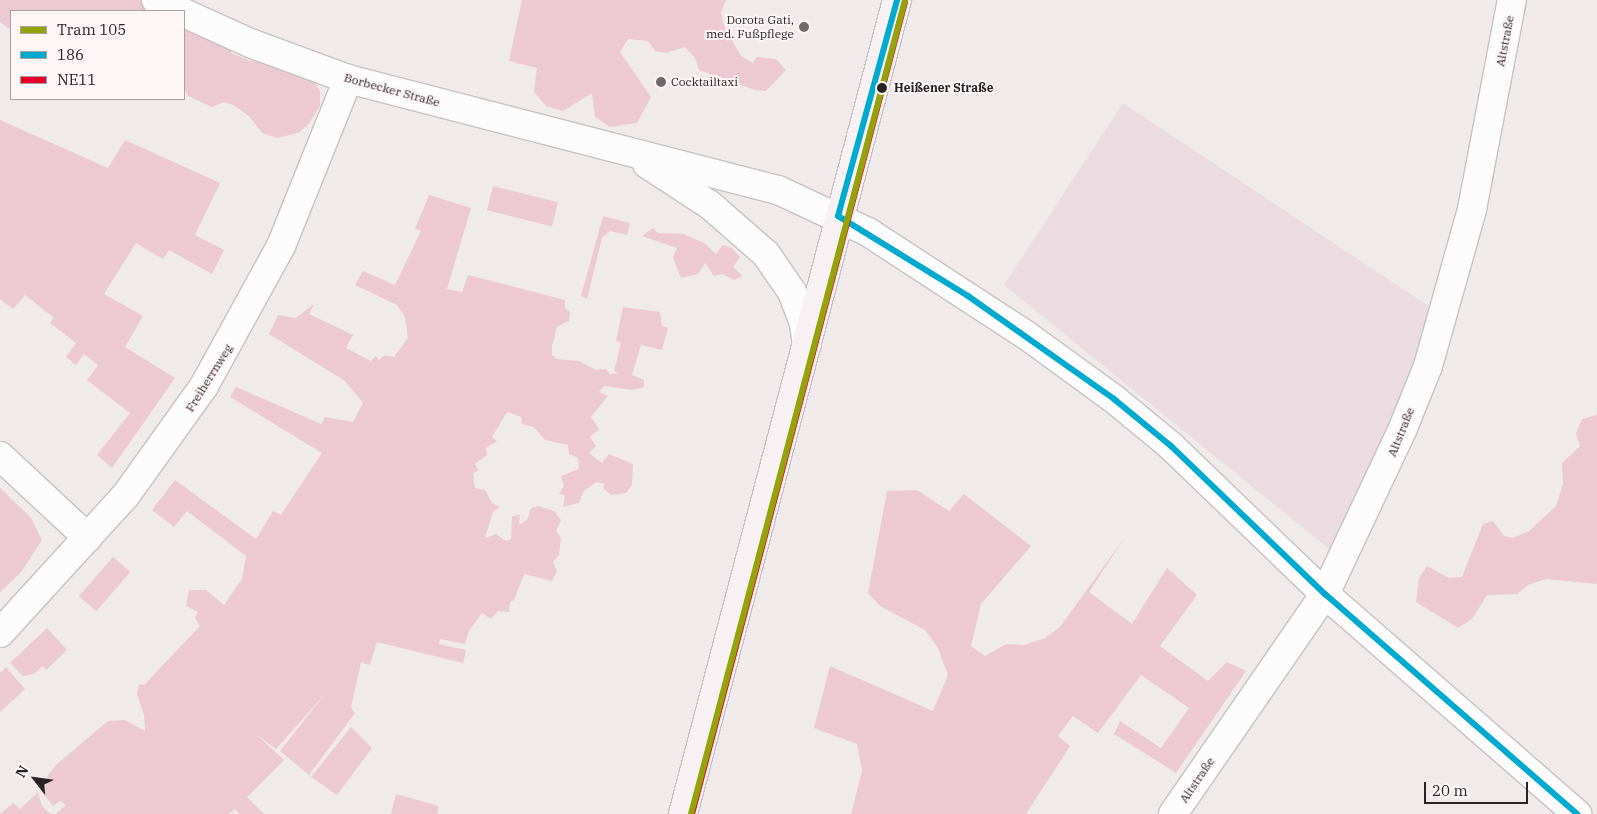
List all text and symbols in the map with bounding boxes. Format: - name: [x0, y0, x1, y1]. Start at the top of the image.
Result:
- legend: [10, 10, 185, 100]
- place label: Dorota Gati, med. Fußpflege: [706, 13, 794, 41]
- street label: Altstraße: [1493, 14, 1517, 68]
- text: Tram 105: [57, 20, 126, 39]
- marker: Dorota Gati, med. Fußpflege: [798, 21, 810, 33]
- text: 186: [57, 45, 84, 64]
- text: NE11: [57, 70, 96, 89]
- street label: Borbecker Straße: [342, 70, 442, 110]
- place label: Cocktailtaxi: [671, 75, 738, 89]
- marker: Cocktailtaxi: [655, 76, 667, 88]
- marker: Heißener Straße: [873, 79, 891, 97]
- place label: Heißener Straße: [894, 81, 993, 95]
- street label: Freiherrnweg: [182, 342, 236, 414]
- street label: Altstraße: [1385, 405, 1417, 459]
- north arrow: [10, 754, 60, 804]
- street label: Altstraße: [1177, 754, 1217, 806]
- text: N: [11, 762, 33, 781]
- scale bar: [1427, 772, 1531, 804]
- text: 20 m: [1432, 781, 1468, 800]

